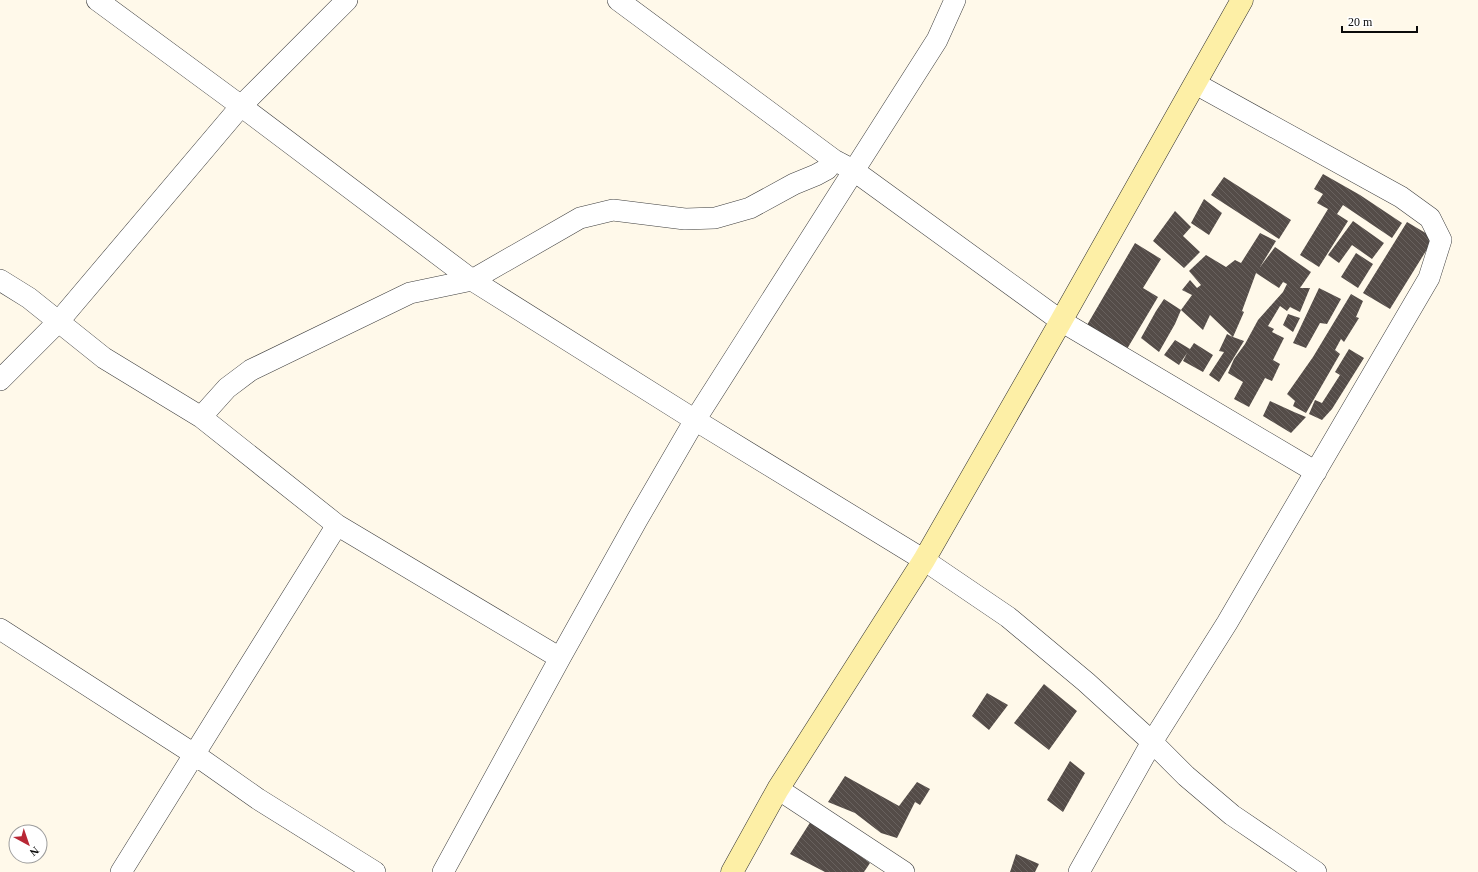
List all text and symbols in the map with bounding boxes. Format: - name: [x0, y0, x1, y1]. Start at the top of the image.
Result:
- scale bar: [1342, 8, 1417, 34]
- text: 20 m: [1348, 15, 1373, 29]
- north arrow: [8, 824, 48, 864]
- text: N: [27, 845, 41, 859]

